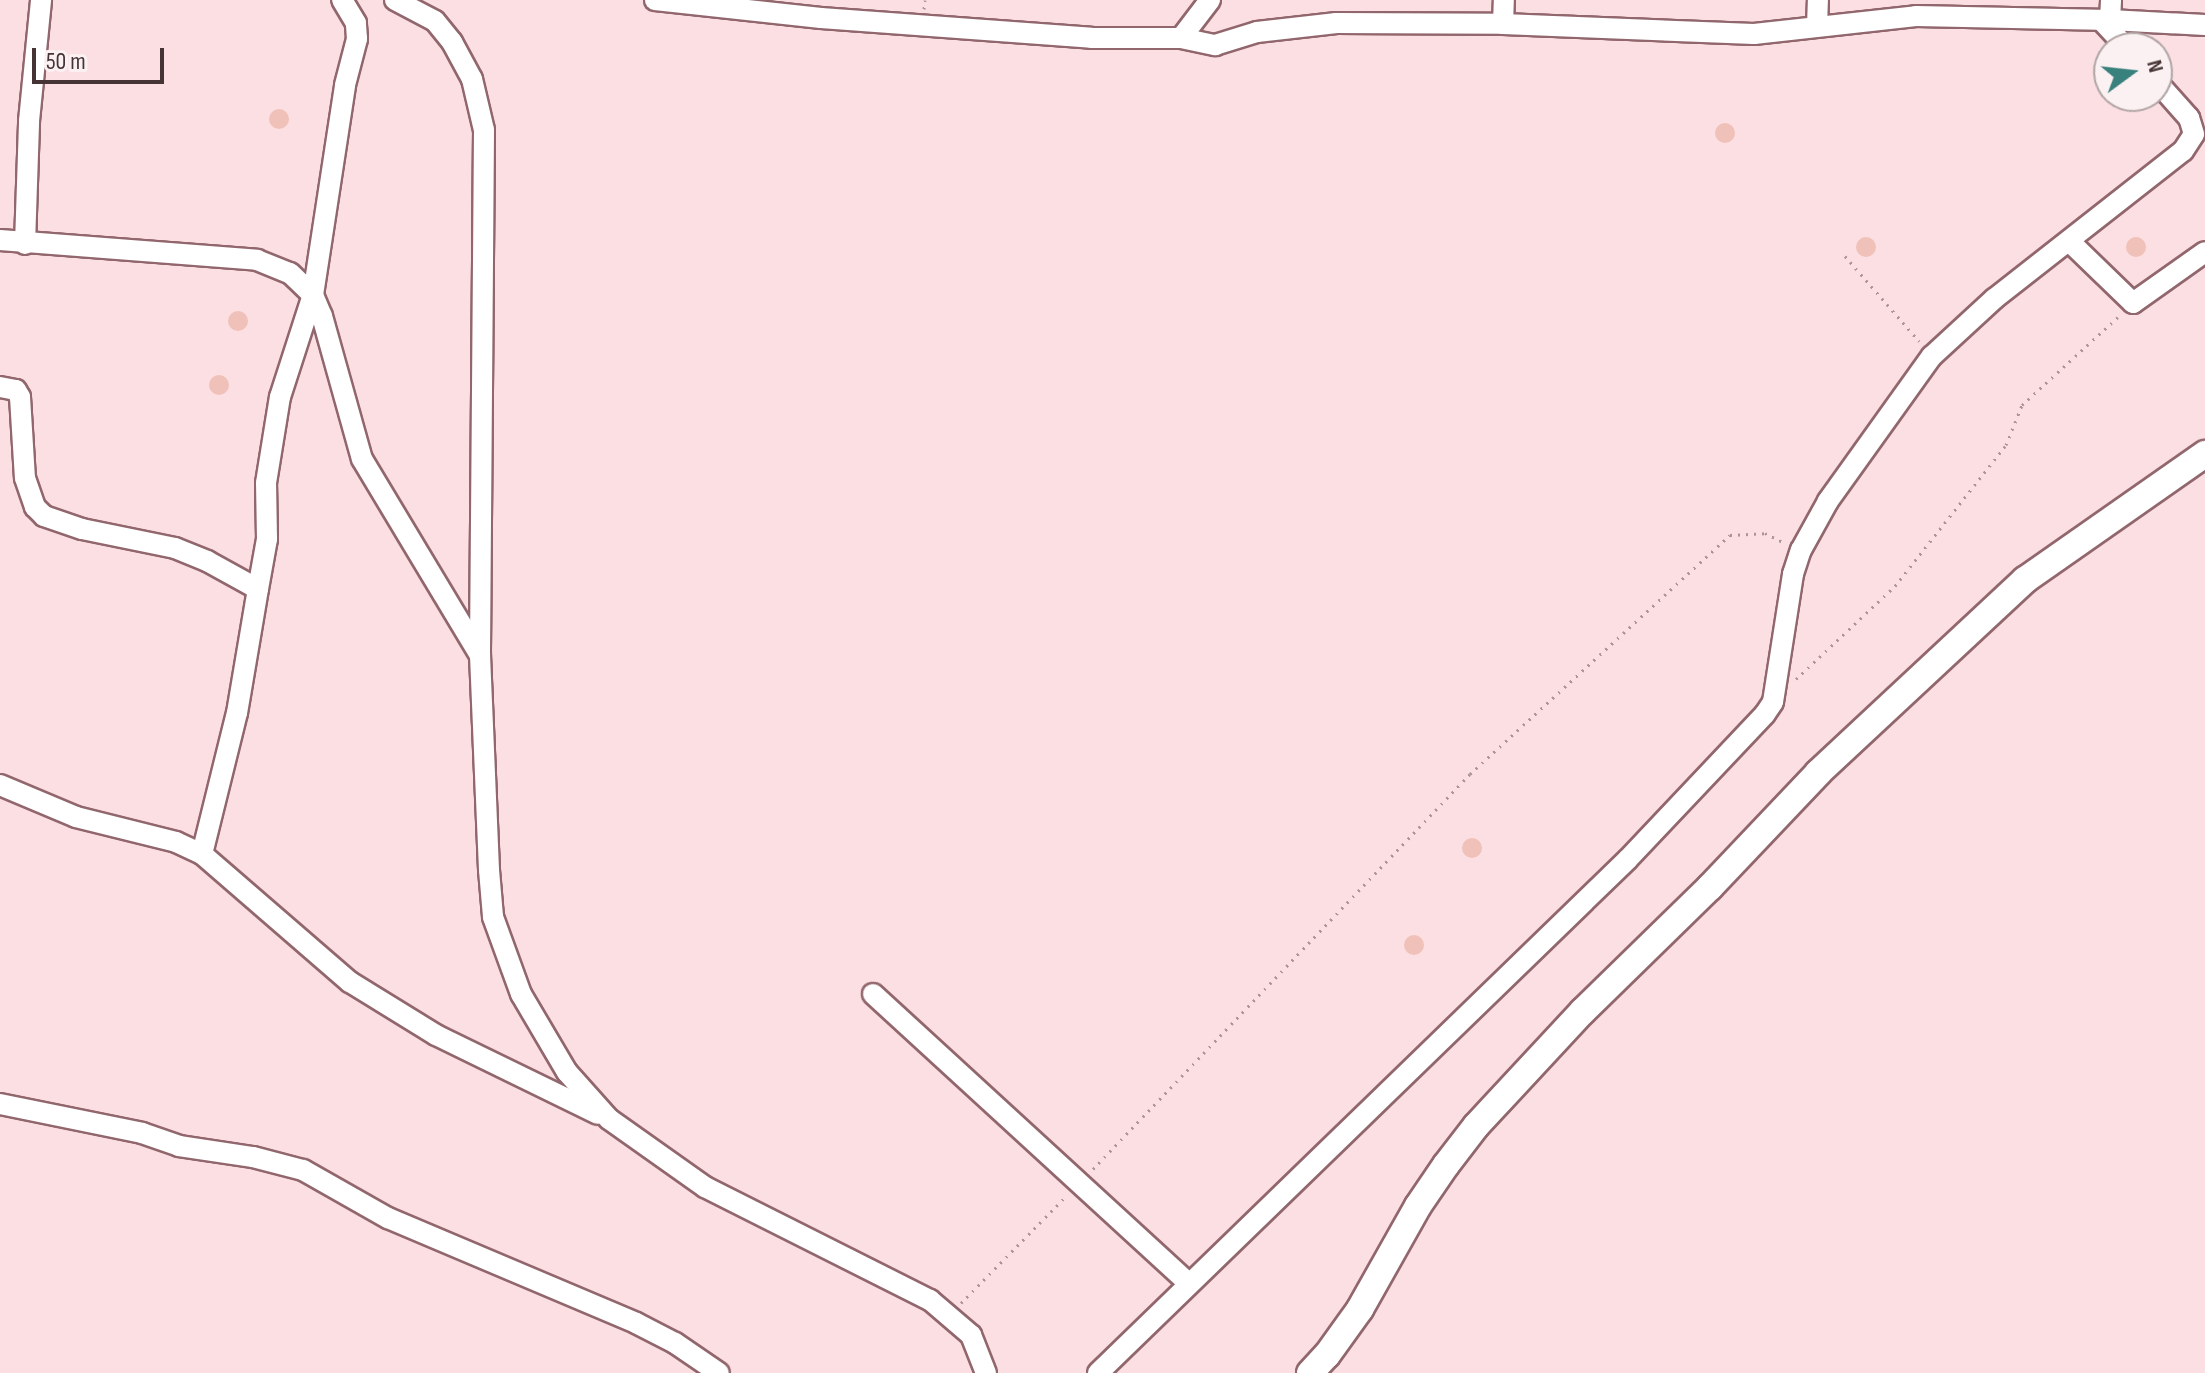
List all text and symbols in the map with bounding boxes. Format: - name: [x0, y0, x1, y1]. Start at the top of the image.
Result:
- scale bar: [36, 32, 168, 82]
- north arrow: [2093, 32, 2173, 112]
- text: 50 m: [46, 47, 86, 76]
- text: N: [2140, 57, 2169, 75]

